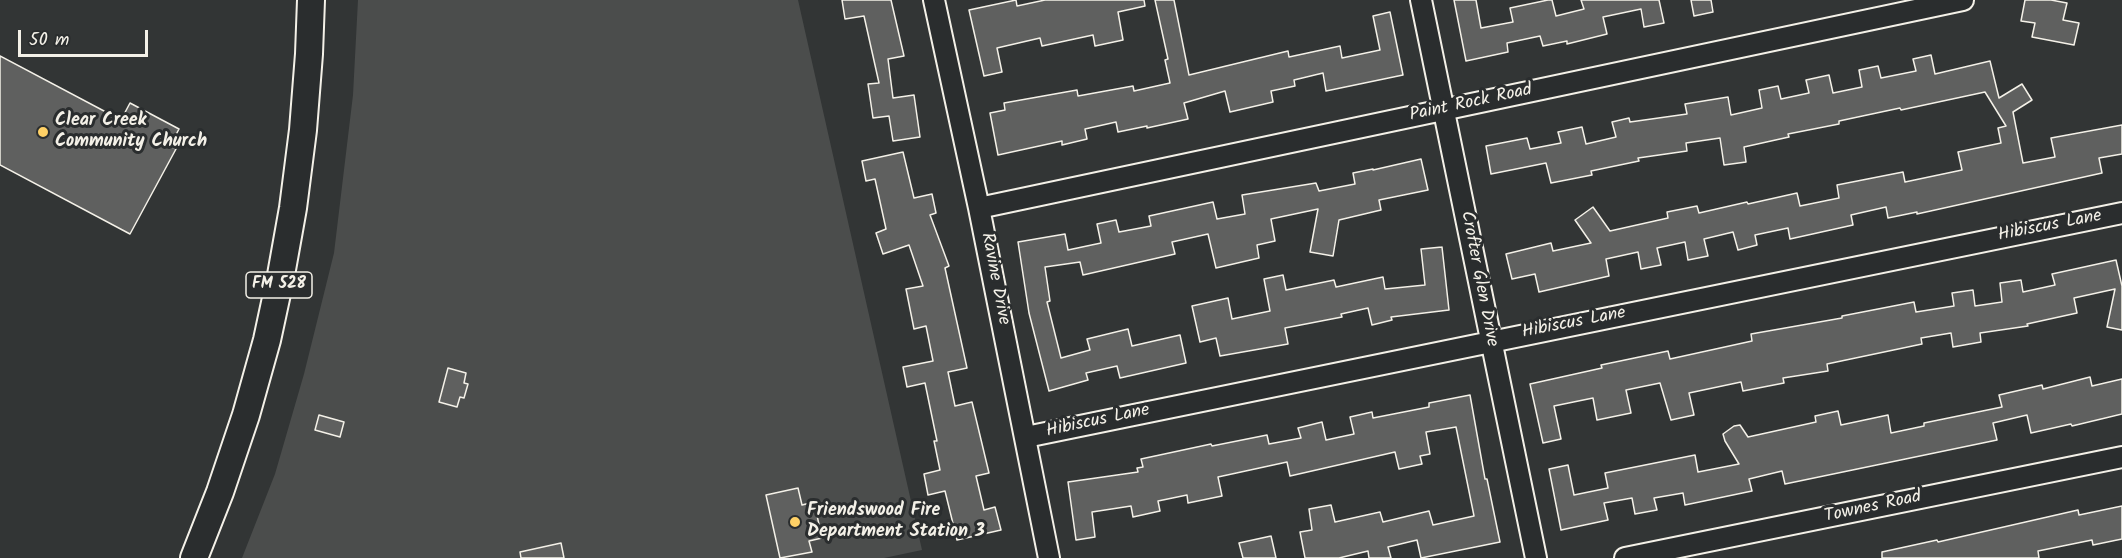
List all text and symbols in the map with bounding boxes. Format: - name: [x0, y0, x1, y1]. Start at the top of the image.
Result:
- scale bar: [21, 18, 152, 56]
- text: 50 m: [29, 26, 69, 55]
- street label: Paint Rock Road: [1408, 80, 1534, 128]
- place label: Clear Creek Community Church: [55, 111, 207, 154]
- marker: Clear Creek Community Church: [36, 125, 50, 139]
- street label: Hibiscus Lane: [1996, 206, 2104, 248]
- street label: Crofter Glen Drive: [1454, 209, 1502, 349]
- street label: Ravine Drive: [974, 231, 1014, 327]
- road number: FM 528: [246, 272, 312, 298]
- street label: Hibiscus Lane: [1520, 303, 1628, 345]
- street label: Hibiscus Lane: [1044, 400, 1152, 444]
- street label: Townes Road: [1823, 487, 1923, 529]
- place label: Friendswood Fire Department Station 3: [807, 501, 985, 544]
- marker: Friendswood Fire Department Station 3: [788, 515, 802, 529]

